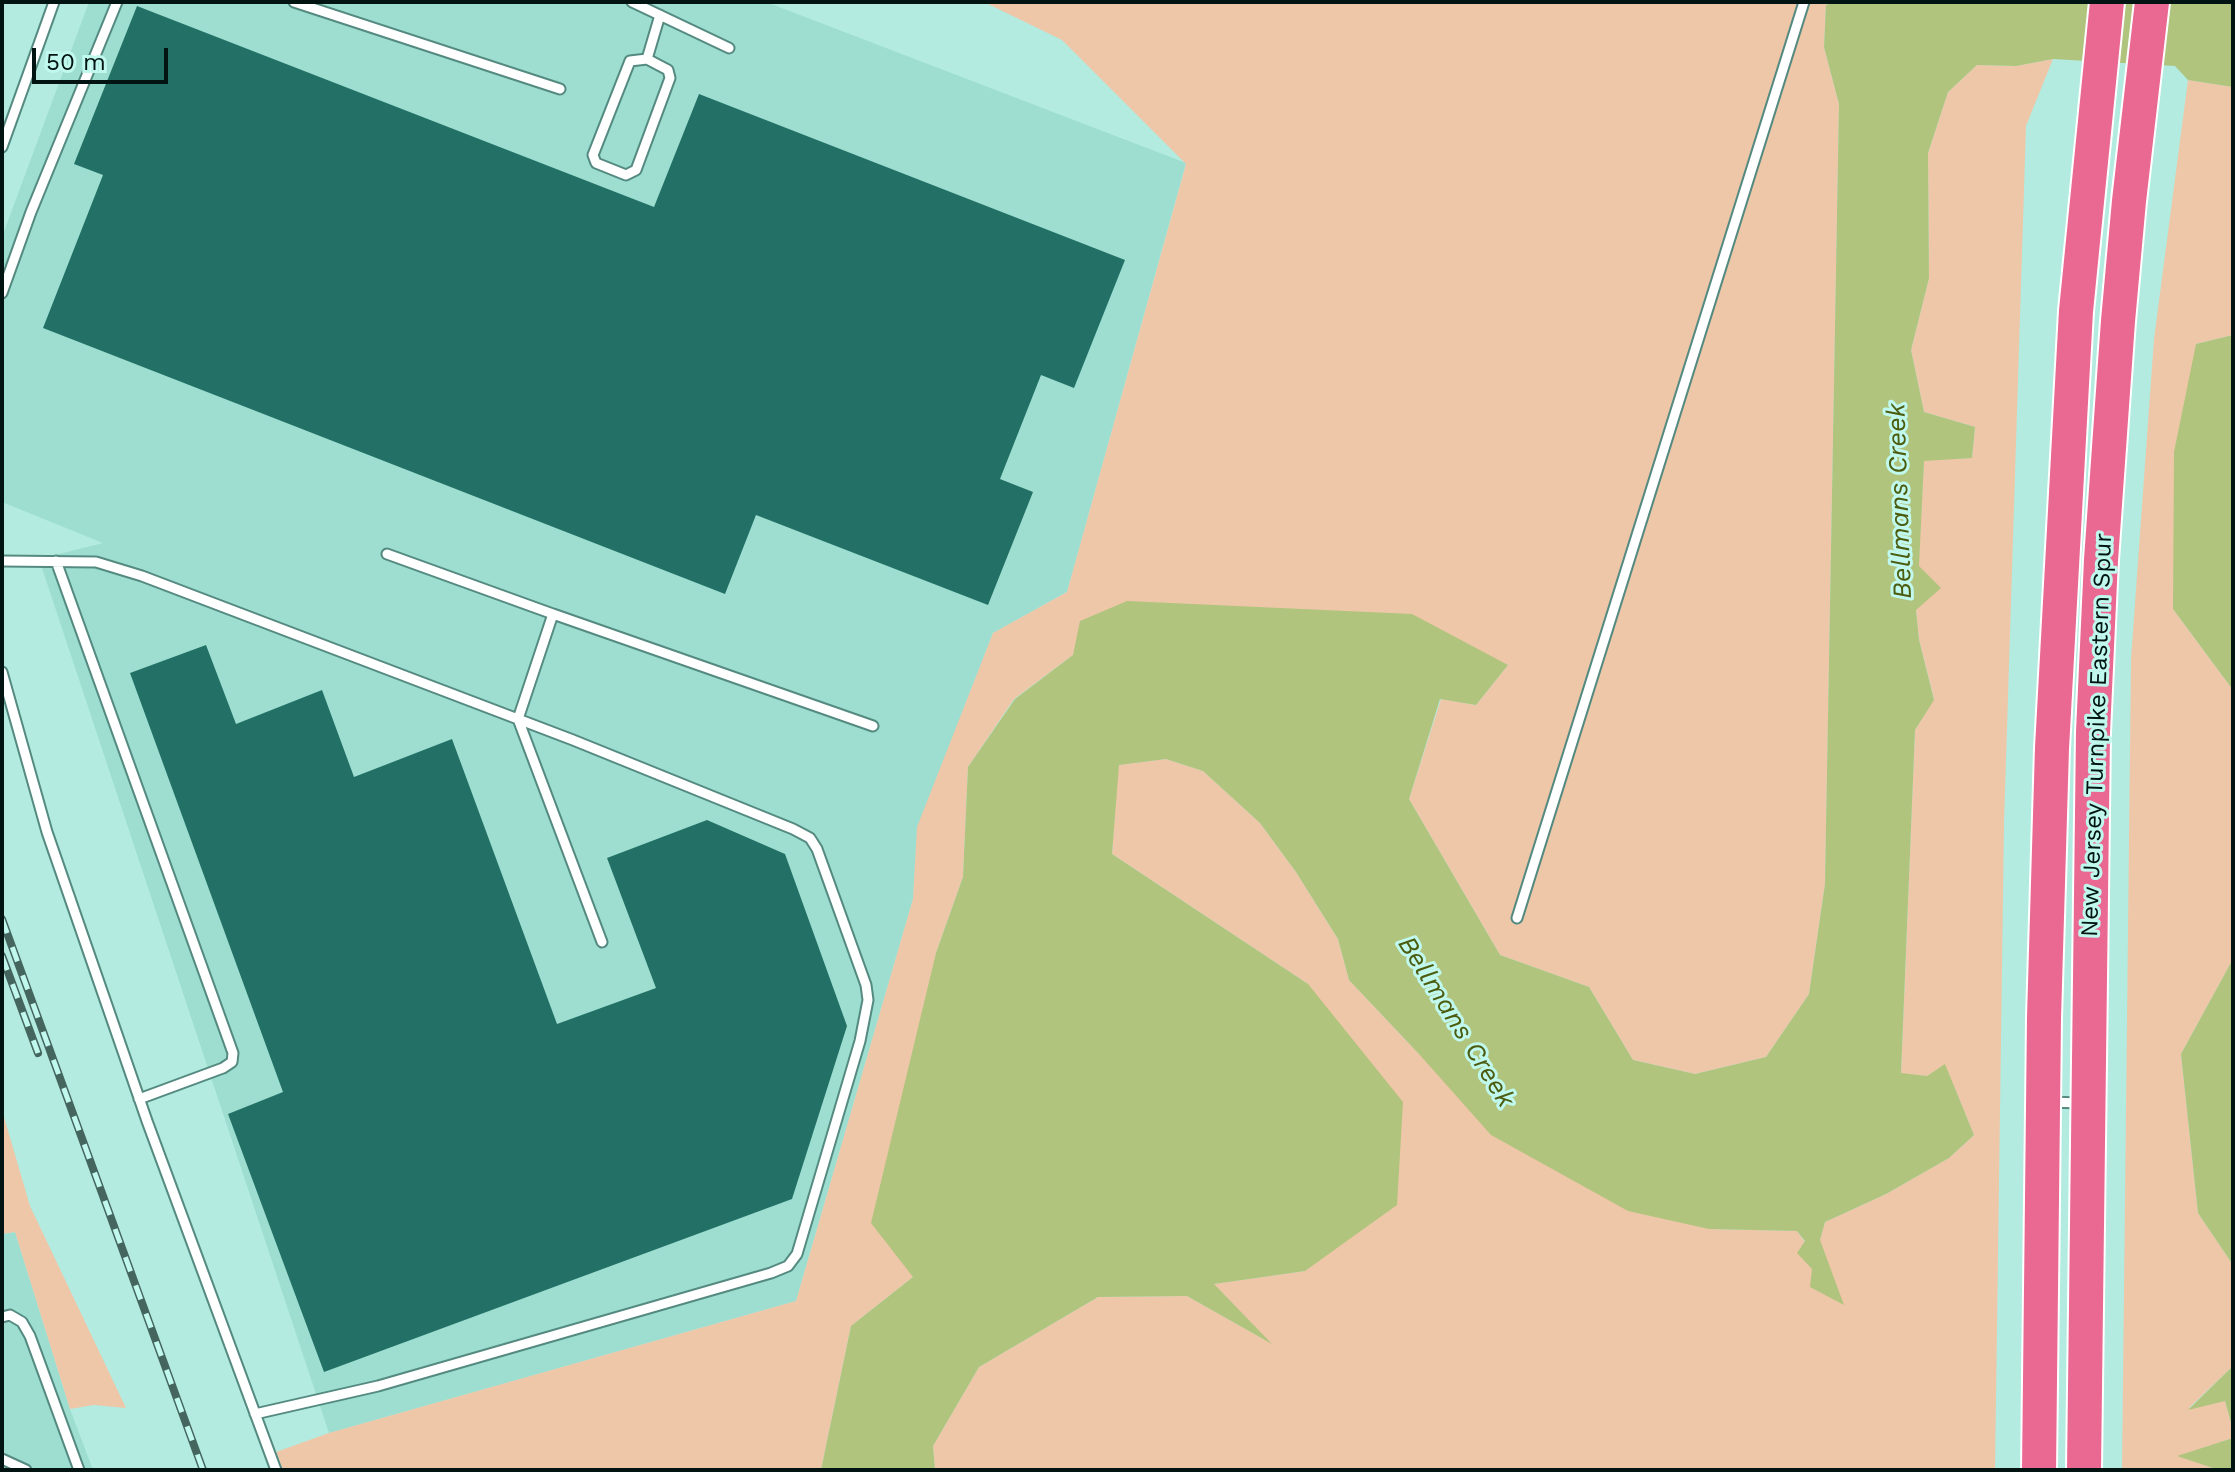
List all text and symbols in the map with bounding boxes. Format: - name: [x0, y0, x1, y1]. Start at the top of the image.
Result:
- scale bar: [36, 32, 172, 82]
- text: 50 m: [46, 48, 106, 76]
- water label: Bellmans Creek: [1881, 402, 1919, 600]
- street label: New Jersey Turnpike Eastern Spur: [2076, 532, 2118, 938]
- water label: Bellmans Creek: [1391, 931, 1521, 1113]

